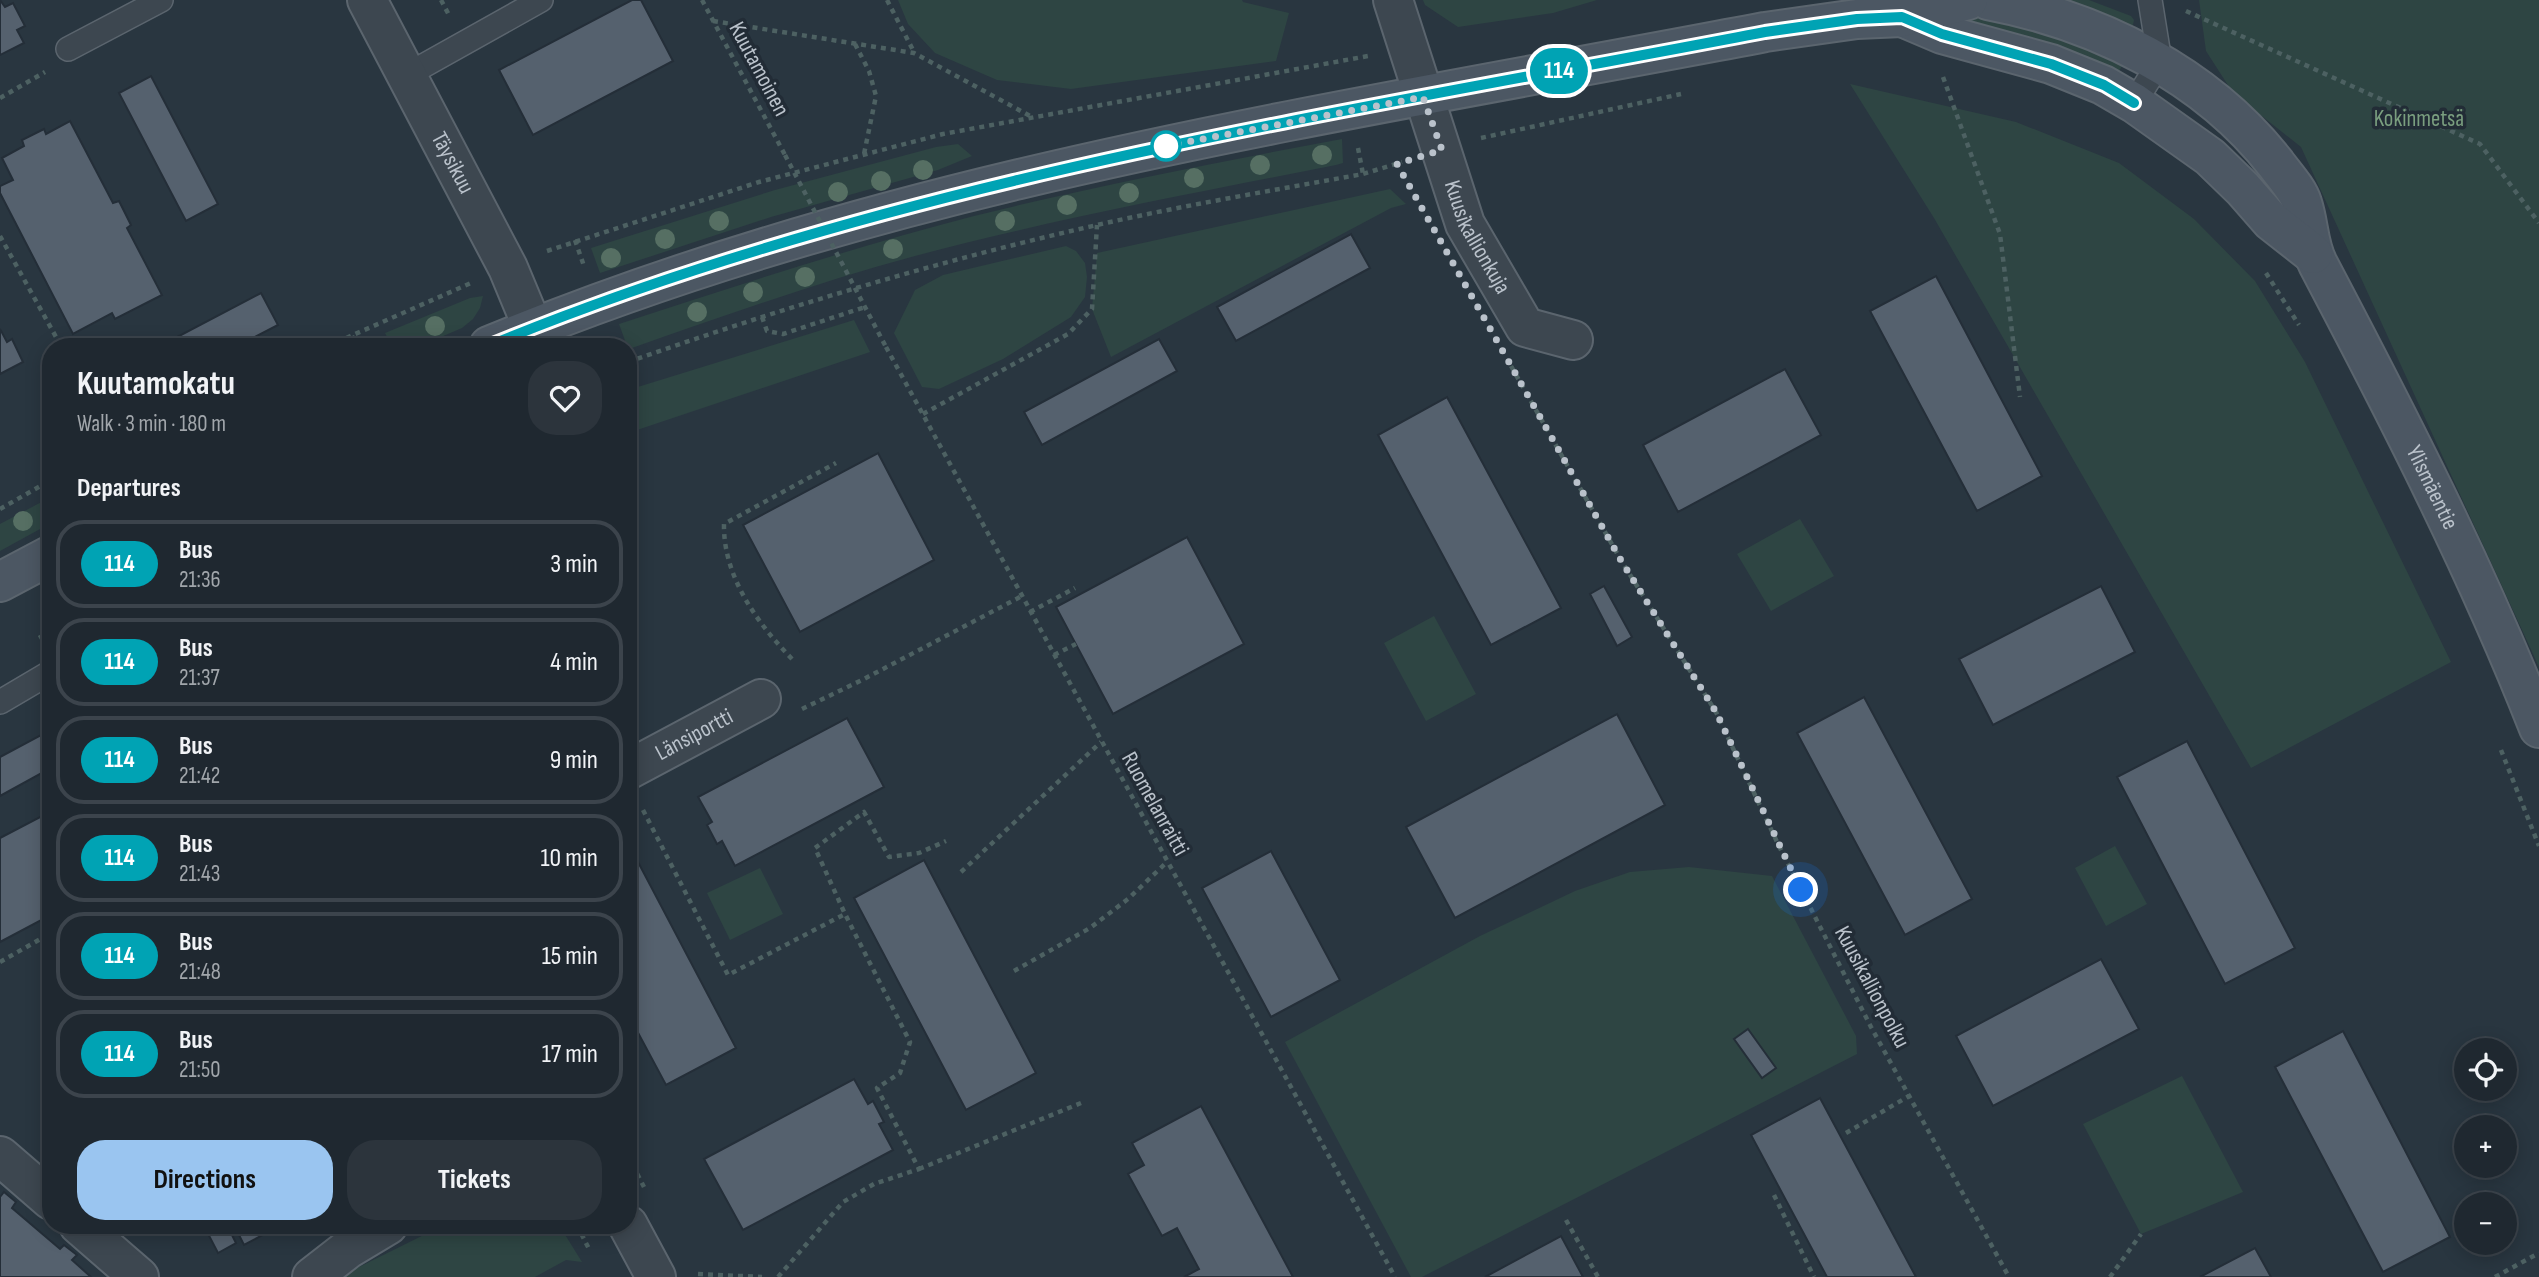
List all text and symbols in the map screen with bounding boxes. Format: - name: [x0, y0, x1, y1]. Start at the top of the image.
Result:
- street label: Kuutamoinen: [723, 17, 795, 121]
- line badge: 114: [1519, 48, 1599, 94]
- text: 114: [1544, 56, 1574, 85]
- park label: Kokinmetsä: [2374, 105, 2464, 133]
- street label: Täysikuu: [425, 127, 480, 199]
- unlabelled marker: [1151, 131, 1181, 161]
- street label: Kuusikallionkuja: [1438, 177, 1517, 299]
- button: heart: [528, 361, 602, 435]
- text: Kuutamokatu: [77, 364, 235, 404]
- text: Walk · 3 min · 180 m: [77, 410, 226, 438]
- street label: Ylismäentie: [2400, 441, 2464, 534]
- text: Departures: [77, 473, 181, 504]
- text: Bus: [179, 535, 213, 566]
- text: 114: [104, 549, 135, 578]
- text: 3 min: [550, 549, 598, 580]
- text: 21:36: [179, 566, 221, 594]
- text: Bus: [179, 633, 213, 664]
- text: 114: [104, 647, 135, 676]
- text: 4 min: [550, 647, 598, 678]
- text: 21:37: [179, 664, 220, 692]
- street label: Länsiportti: [650, 703, 738, 767]
- text: Bus: [179, 731, 213, 762]
- text: 114: [104, 745, 135, 774]
- text: 9 min: [550, 745, 598, 776]
- street label: Ruomelanraitti: [1115, 747, 1195, 861]
- text: 21:42: [179, 762, 220, 790]
- text: Bus: [179, 829, 213, 860]
- text: 114: [104, 843, 135, 872]
- text: 10 min: [541, 843, 598, 874]
- text: 21:43: [179, 860, 220, 888]
- your location: [1783, 872, 1818, 907]
- street label: Kuusikallionpolku: [1828, 921, 1916, 1053]
- text: Bus: [179, 927, 213, 958]
- text: 114: [104, 941, 135, 970]
- text: 15 min: [542, 941, 598, 972]
- text: 21:48: [179, 958, 221, 986]
- text: Bus: [179, 1025, 213, 1056]
- map controls: [2454, 1038, 2517, 1255]
- button: locate: [2454, 1038, 2517, 1101]
- text: 114: [104, 1039, 135, 1068]
- text: 17 min: [542, 1039, 598, 1070]
- text: 21:50: [179, 1056, 220, 1084]
- button: +: [2454, 1115, 2517, 1178]
- button: Directions: [77, 1140, 333, 1220]
- button: Tickets: [347, 1140, 602, 1220]
- button: −: [2454, 1192, 2517, 1255]

